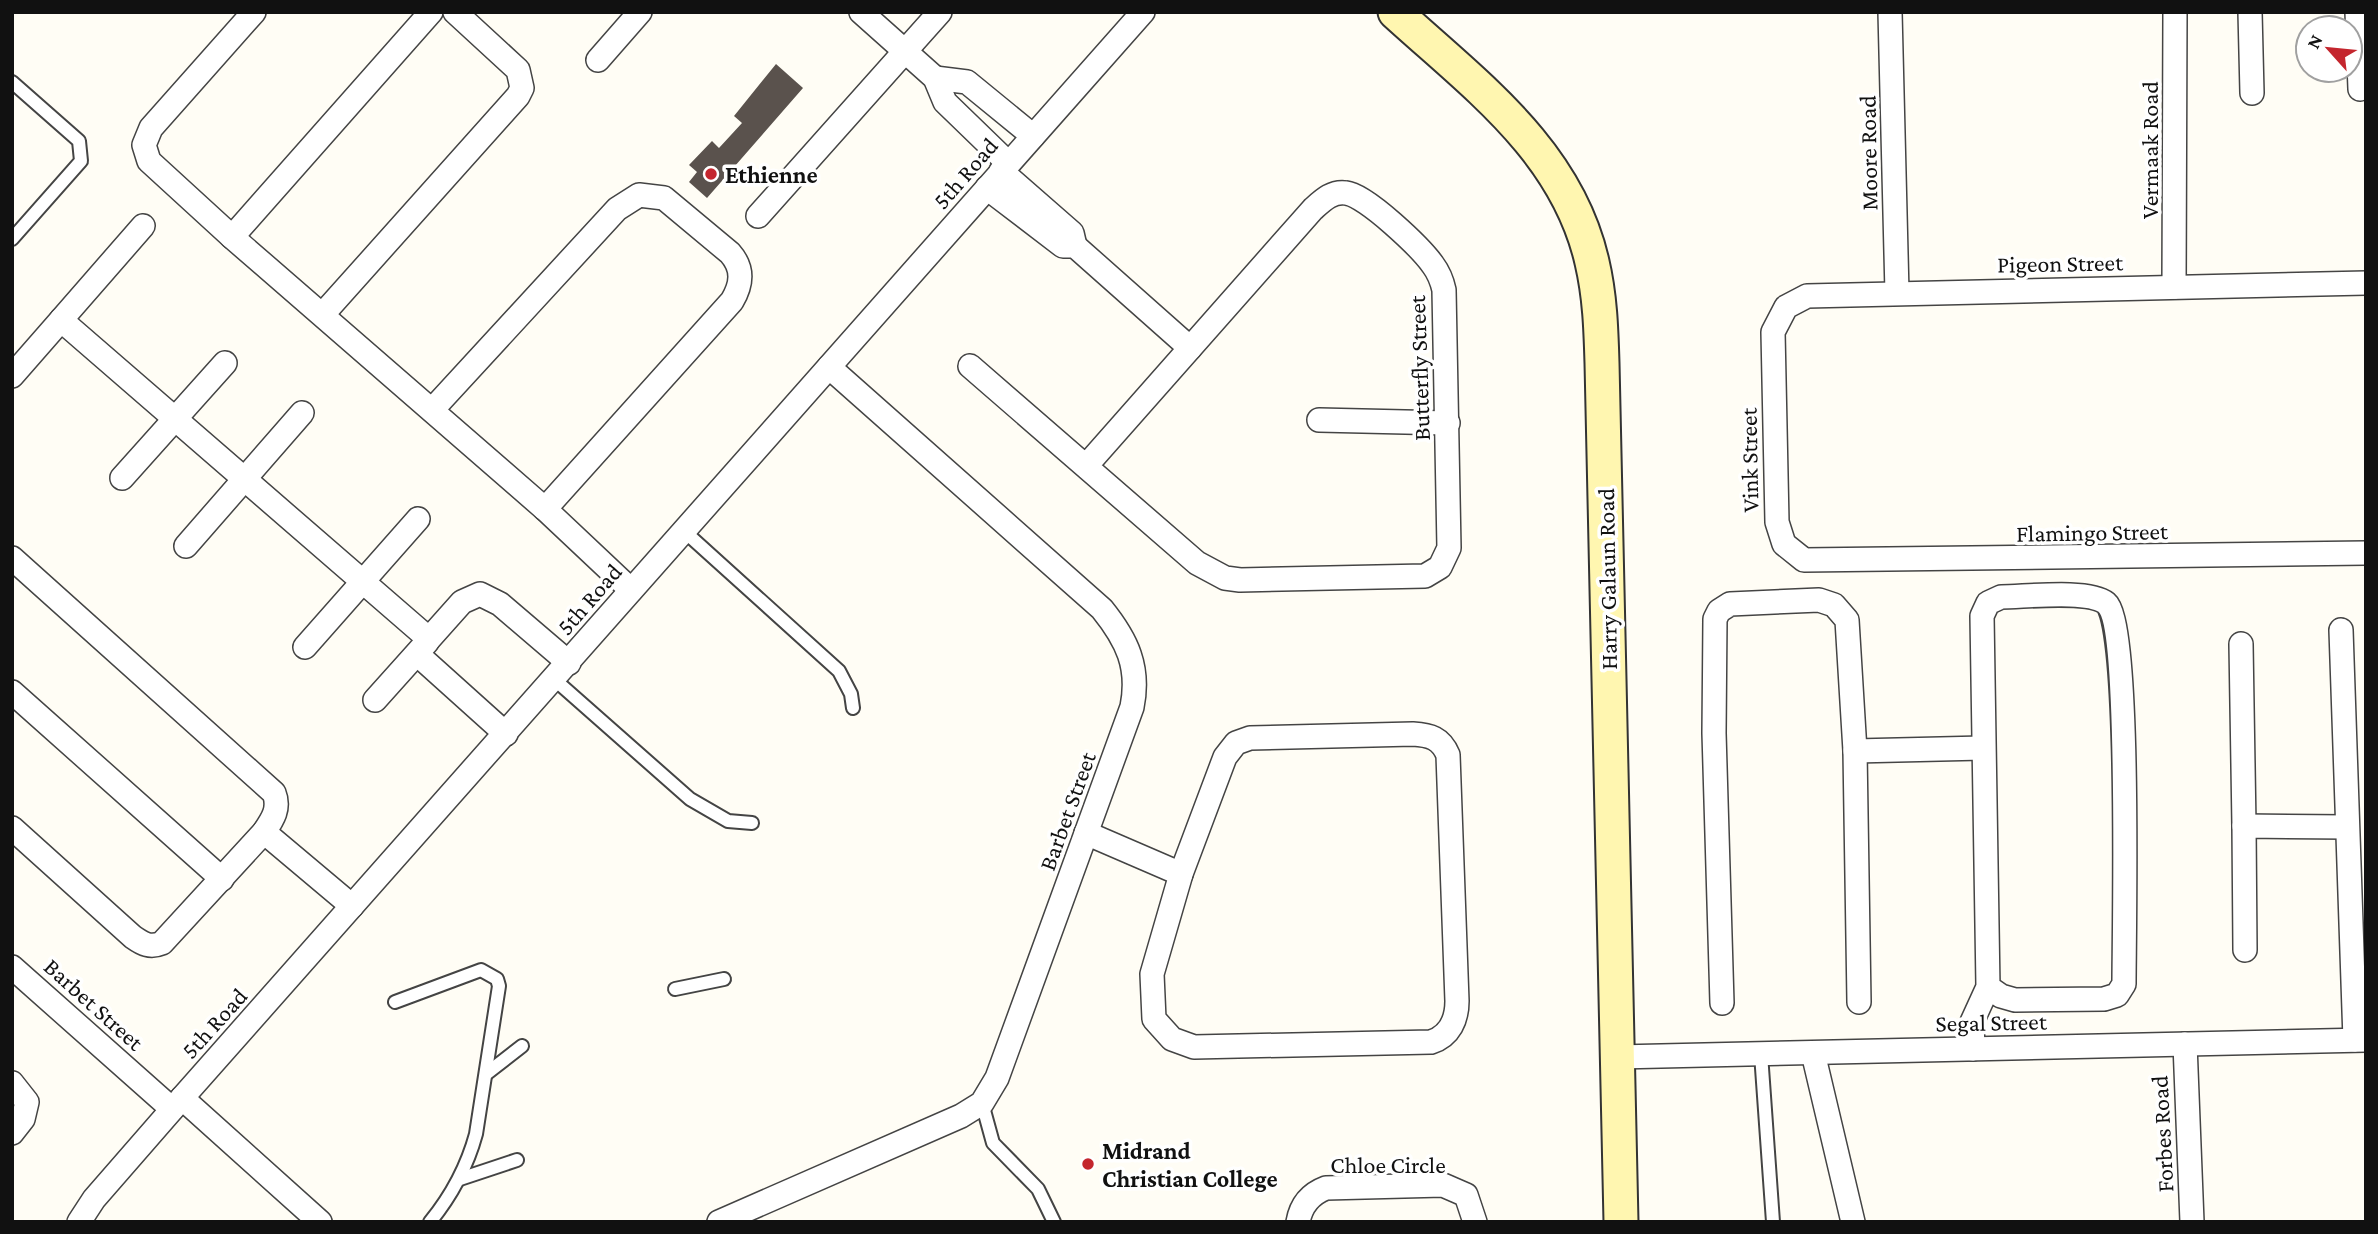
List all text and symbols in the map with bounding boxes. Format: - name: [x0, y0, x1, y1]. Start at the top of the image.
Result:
- north arrow: [2294, 14, 2364, 84]
- text: N: [2302, 31, 2327, 52]
- street label: Vermaak Road: [2136, 81, 2163, 219]
- street label: Moore Road: [1853, 95, 1883, 211]
- street label: 5th Road: [927, 132, 1003, 214]
- place label: Ethienne: [725, 161, 818, 188]
- marker: Ethienne: [703, 166, 719, 182]
- street label: Pigeon Street: [1997, 248, 2124, 278]
- street label: Butterfly Street: [1403, 294, 1435, 441]
- street label: Vink Street: [1735, 406, 1763, 513]
- street label: Harry Galaun Road: [1592, 487, 1622, 670]
- street label: Flamingo Street: [2016, 517, 2169, 547]
- street label: 5th Road: [551, 558, 627, 640]
- street label: Barbet Street: [1033, 747, 1101, 874]
- street label: Barbet Street: [39, 952, 150, 1056]
- street label: 5th Road: [175, 982, 253, 1064]
- street label: Segal Street: [1935, 1008, 2048, 1036]
- street label: Forbes Road: [2145, 1074, 2179, 1193]
- place label: Midrand Christian College: [1102, 1137, 1278, 1192]
- street label: Chloe Circle: [1330, 1151, 1446, 1178]
- marker: Midrand Christian College: [1080, 1156, 1096, 1172]

